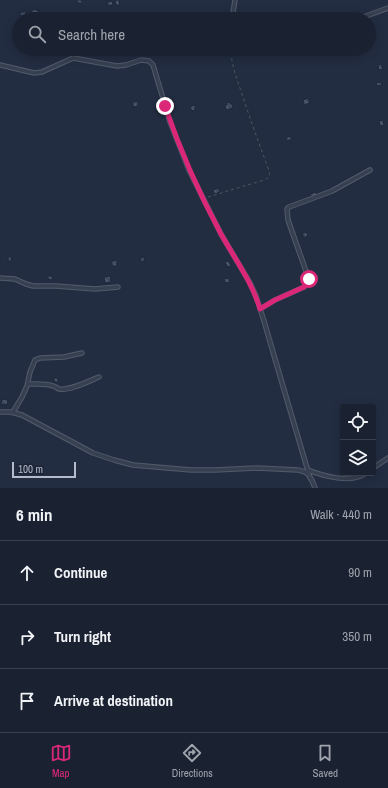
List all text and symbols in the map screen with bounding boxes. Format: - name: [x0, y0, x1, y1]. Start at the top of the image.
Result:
- search box: [12, 12, 376, 56]
- icon: search: [26, 23, 48, 45]
- text: Search here: [58, 24, 125, 45]
- route end: [156, 97, 174, 115]
- route start: [300, 270, 318, 288]
- map controls: [340, 404, 376, 476]
- button: locate: [340, 404, 376, 440]
- button: layers: [340, 440, 376, 476]
- scale bar: [12, 460, 76, 479]
- text: 100 m: [18, 462, 43, 476]
- text: 6 min: [16, 503, 52, 526]
- text: Walk · 440 m: [310, 506, 372, 523]
- icon: ahead: [16, 562, 38, 584]
- text: Continue: [54, 562, 107, 583]
- text: 90 m: [348, 564, 372, 581]
- icon: right: [16, 626, 38, 648]
- text: Turn right: [54, 626, 111, 647]
- text: 350 m: [342, 628, 372, 645]
- icon: arrive: [16, 690, 38, 712]
- text: Arrive at destination: [54, 690, 173, 711]
- tab: Map: [50, 742, 72, 780]
- tab: Directions: [172, 742, 213, 780]
- tab: Saved: [313, 742, 338, 780]

